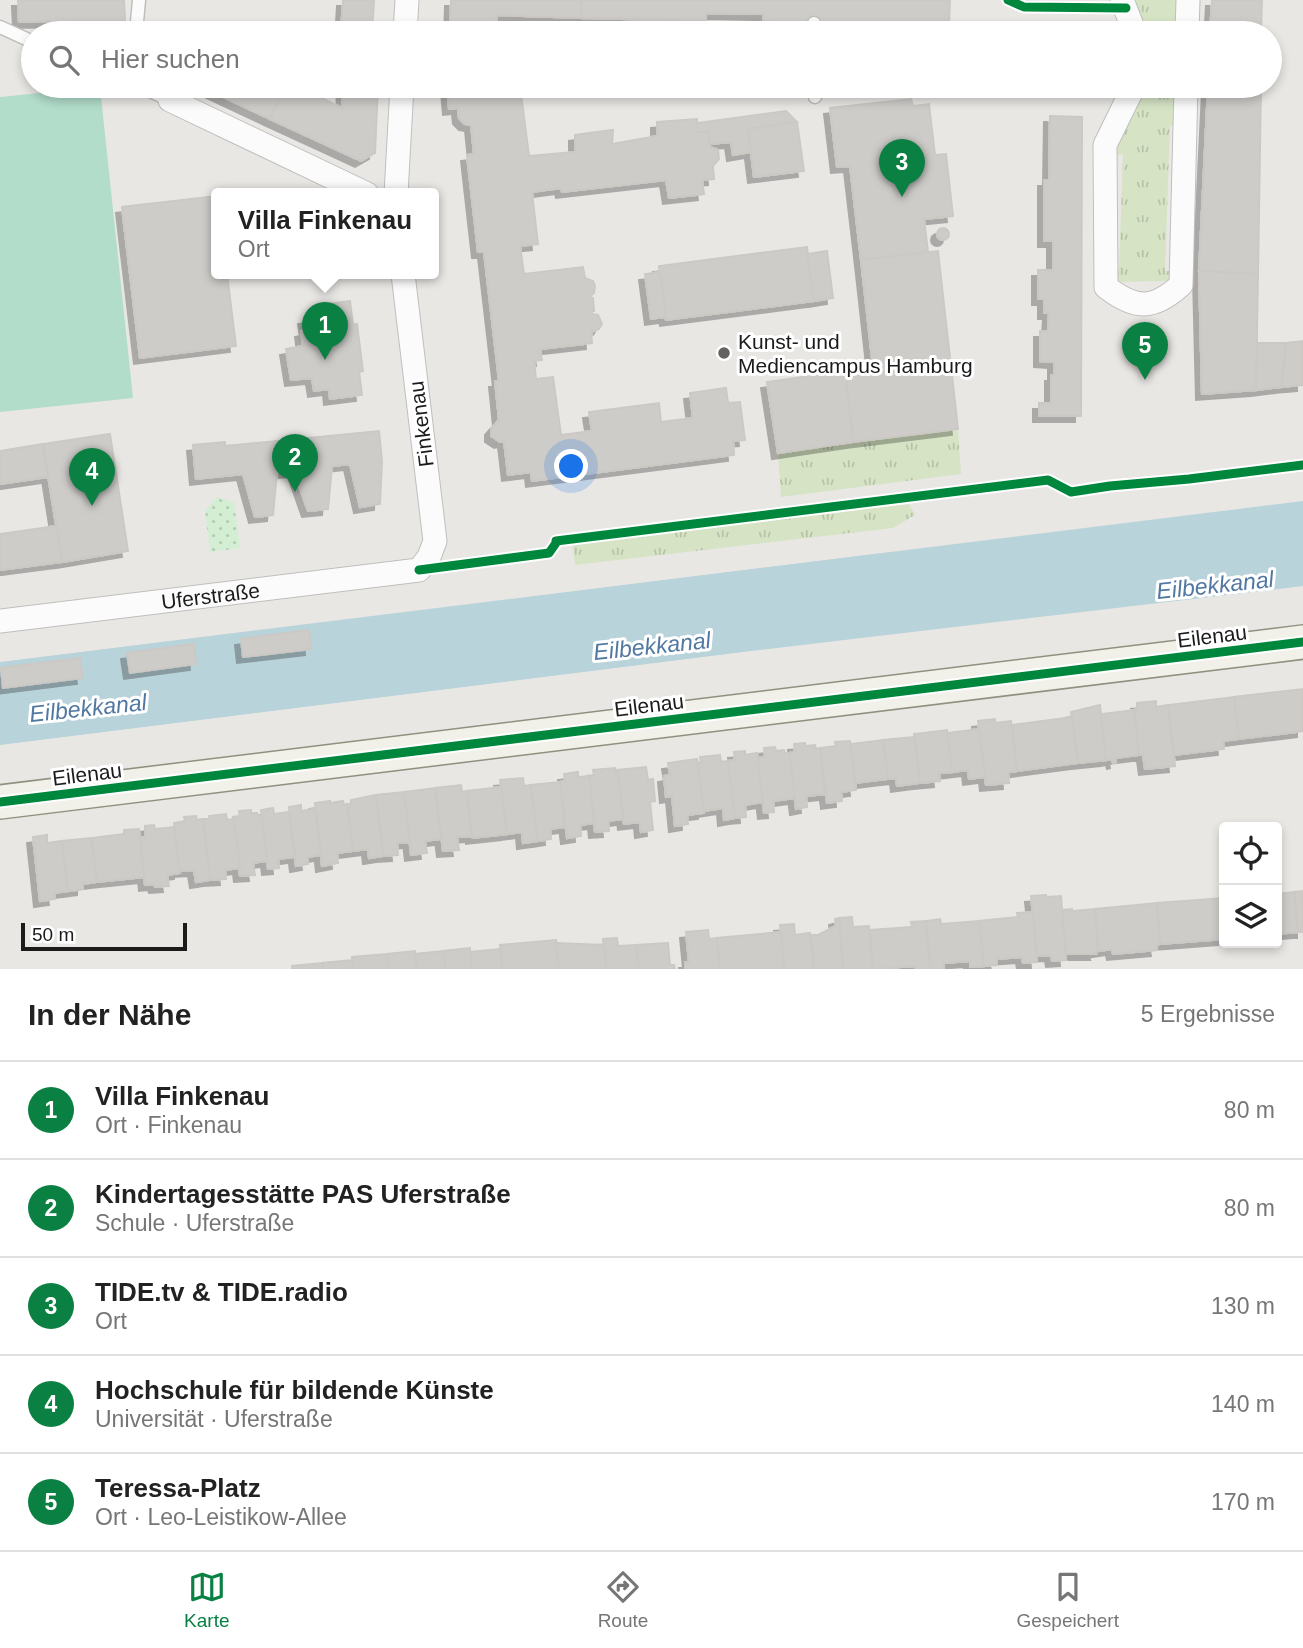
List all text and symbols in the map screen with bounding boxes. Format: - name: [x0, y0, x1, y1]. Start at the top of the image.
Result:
- search box: [21, 21, 1282, 98]
- icon: search: [45, 41, 83, 79]
- text: Hier suchen: [101, 44, 240, 74]
- pin: 3: [879, 139, 925, 197]
- popup: [211, 188, 439, 279]
- text: Villa Finkenau: [238, 205, 412, 235]
- text: Ort: [238, 236, 270, 262]
- pin: 1: [302, 302, 348, 360]
- pin: 5: [1122, 322, 1168, 380]
- place label: Kunst- und Mediencampus Hamburg: [738, 330, 973, 377]
- marker: Kunst- und Mediencampus Hamburg: [716, 345, 732, 361]
- street label: Finkenau: [404, 380, 438, 468]
- pin: 2: [272, 434, 318, 492]
- pin: 4: [69, 448, 115, 506]
- your location: [554, 449, 588, 483]
- water label: Eilbekkanal: [1155, 566, 1276, 604]
- street label: Uferstraße: [160, 578, 261, 613]
- street label: Eilenau: [1176, 620, 1248, 652]
- water label: Eilbekkanal: [592, 627, 713, 665]
- water label: Eilbekkanal: [28, 689, 149, 727]
- street label: Eilenau: [613, 689, 685, 721]
- street label: Eilenau: [51, 758, 123, 790]
- map controls: [1219, 822, 1282, 948]
- button: locate: [1219, 822, 1282, 885]
- button: layers: [1219, 885, 1282, 948]
- scale bar: [21, 920, 187, 952]
- text: 50 m: [32, 924, 74, 945]
- text: In der Nähe: [28, 998, 191, 1031]
- text: 5 Ergebnisse: [1141, 1001, 1275, 1027]
- text: Villa Finkenau: [95, 1081, 269, 1111]
- text: 1: [45, 1097, 57, 1123]
- text: 80 m: [1224, 1097, 1275, 1123]
- text: Ort · Finkenau: [95, 1112, 242, 1138]
- text: Kindertagesstätte PAS Uferstraße: [95, 1179, 511, 1209]
- text: 2: [45, 1195, 57, 1221]
- text: 80 m: [1224, 1195, 1275, 1221]
- text: Schule · Uferstraße: [95, 1210, 294, 1236]
- text: TIDE.tv & TIDE.radio: [95, 1277, 348, 1307]
- text: 3: [45, 1293, 57, 1319]
- text: 130 m: [1211, 1293, 1275, 1319]
- text: Ort: [95, 1308, 127, 1334]
- text: Hochschule für bildende Künste: [95, 1375, 494, 1405]
- text: 4: [45, 1391, 57, 1417]
- text: 140 m: [1211, 1391, 1275, 1417]
- text: Universität · Uferstraße: [95, 1406, 333, 1432]
- text: Teressa-Platz: [95, 1473, 261, 1503]
- text: 5: [45, 1489, 57, 1515]
- text: 170 m: [1211, 1489, 1275, 1515]
- text: Ort · Leo-Leistikow-Allee: [95, 1504, 347, 1530]
- tab: Karte: [184, 1568, 229, 1632]
- tab: Route: [598, 1568, 648, 1632]
- tab: Gespeichert: [1016, 1568, 1119, 1632]

